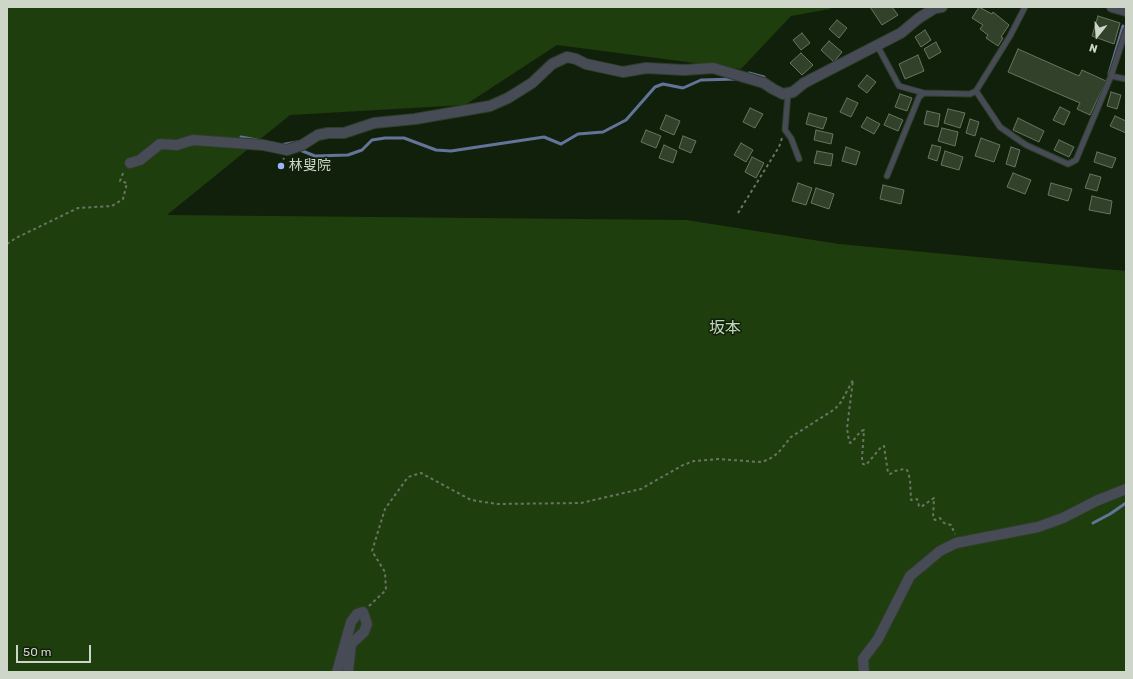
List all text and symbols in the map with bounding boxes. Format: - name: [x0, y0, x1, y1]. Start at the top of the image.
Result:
- north arrow: [1077, 16, 1117, 56]
- text: N: [1088, 41, 1099, 55]
- place label: 林叟院: [289, 158, 331, 174]
- marker: 林叟院: [276, 161, 286, 171]
- district label: 坂本: [709, 318, 741, 338]
- scale bar: [18, 637, 93, 663]
- text: 50 m: [23, 645, 51, 659]

